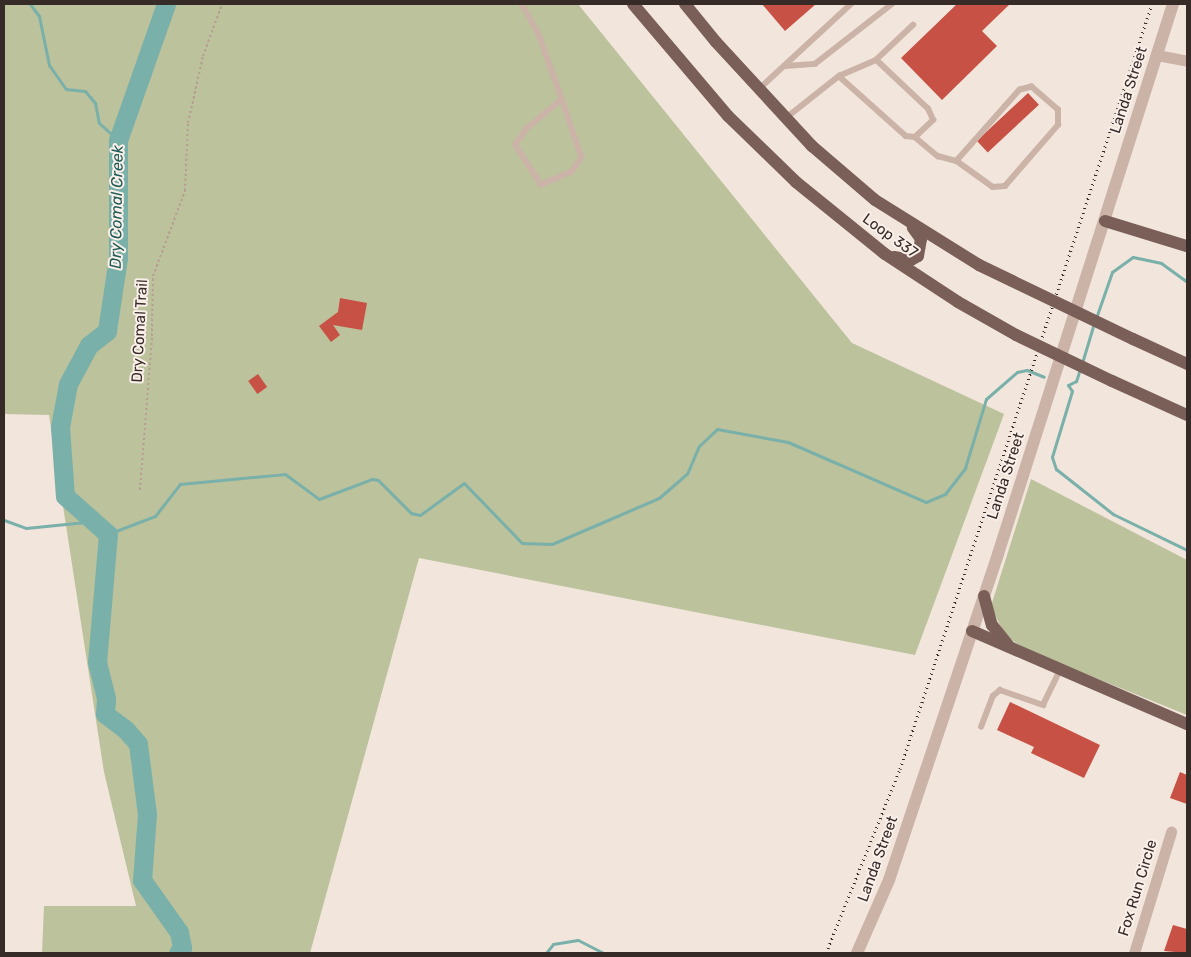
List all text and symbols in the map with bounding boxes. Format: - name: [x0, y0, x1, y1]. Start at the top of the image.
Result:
- street label: Landa Street: [1107, 44, 1151, 136]
- water label: Dry Comal Creek: [106, 145, 128, 269]
- street label: Loop 337: [859, 210, 921, 262]
- street label: Dry Comal Trail: [128, 279, 152, 383]
- street label: Landa Street: [984, 430, 1028, 522]
- street label: Landa Street: [854, 814, 902, 904]
- street label: Fox Run Circle: [1115, 838, 1161, 938]

